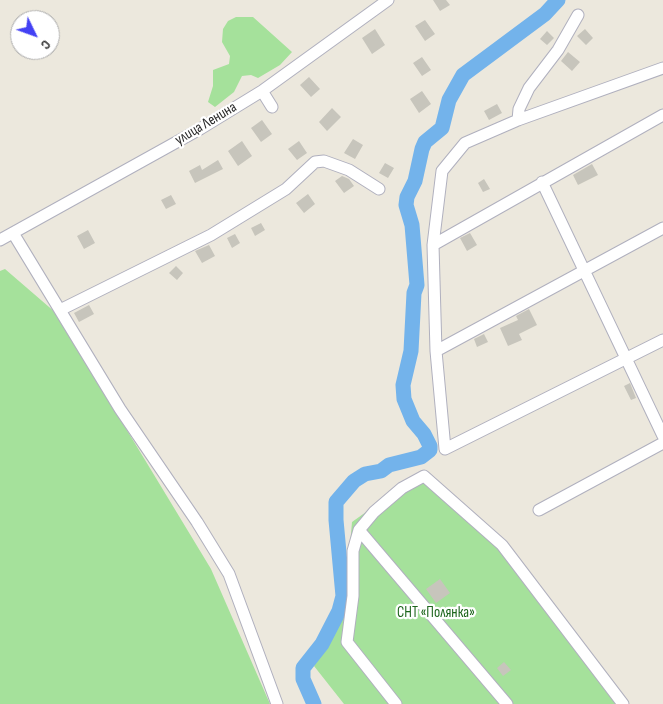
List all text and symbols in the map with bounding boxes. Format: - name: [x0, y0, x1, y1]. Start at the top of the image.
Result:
- north arrow: [10, 10, 60, 60]
- text: С: [37, 36, 54, 53]
- street label: улица Ленина: [172, 99, 240, 149]
- park label: СНТ «Полянка»: [397, 604, 475, 622]

